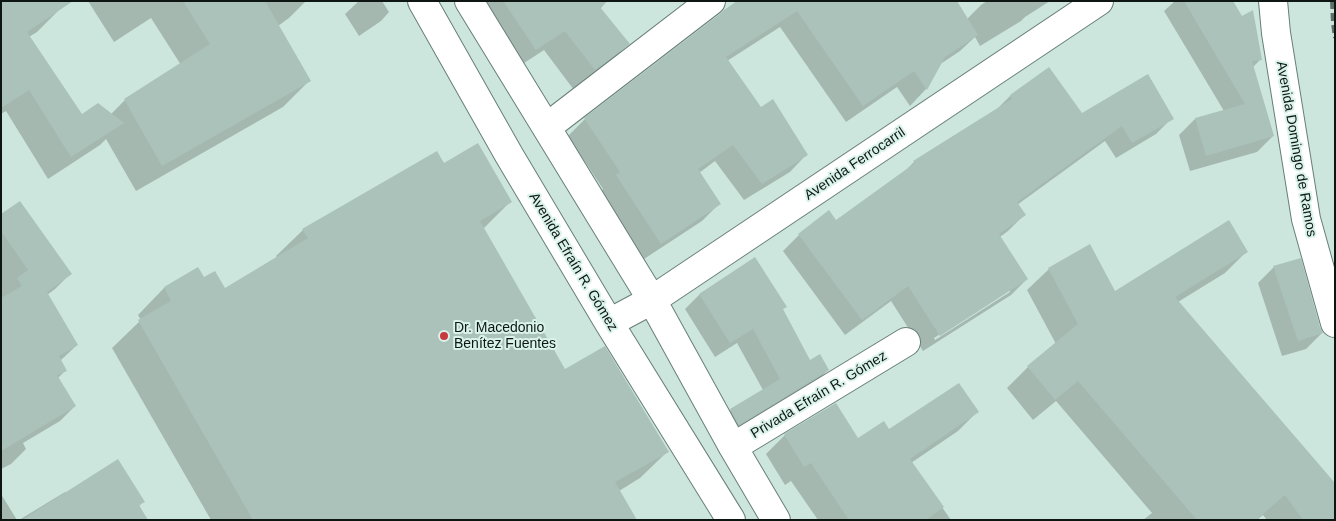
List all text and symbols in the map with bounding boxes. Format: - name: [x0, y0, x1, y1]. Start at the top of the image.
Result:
- street label: Avenida Domingo de Ramos: [1272, 60, 1320, 238]
- street label: Avenida Ferrocarril: [801, 124, 909, 204]
- street label: Avenida Efraín R. Gómez: [525, 190, 621, 334]
- place label: Dr. Macedonio Benítez Fuentes: [454, 320, 556, 352]
- marker: Dr. Macedonio Benítez Fuentes: [438, 330, 450, 342]
- street label: Privada Efraín R. Gómez: [748, 348, 890, 442]

